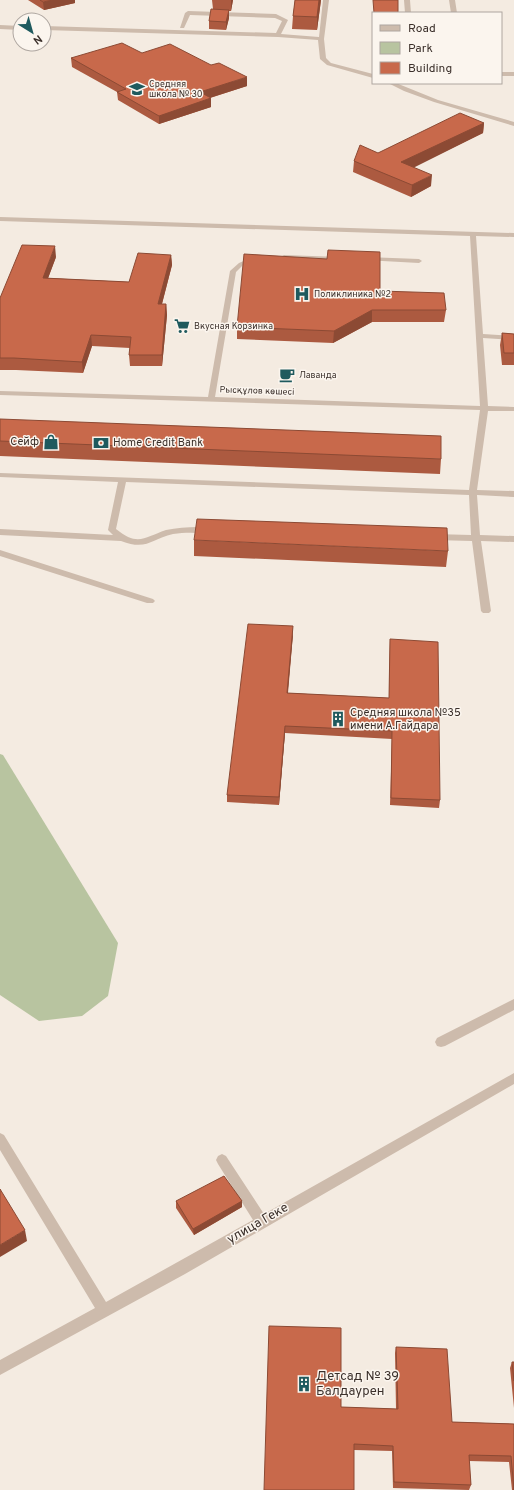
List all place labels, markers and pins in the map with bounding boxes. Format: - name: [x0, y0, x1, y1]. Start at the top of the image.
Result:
- place label: Средняя школа № 30: [149, 79, 203, 100]
- school or university icon: Средняя школа № 30: [128, 80, 146, 98]
- hospital icon: Поликлиника №2: [293, 285, 311, 303]
- place label: Поликлиника №2: [314, 289, 391, 300]
- supermarket icon: Вкусная Корзинка: [173, 317, 191, 335]
- place label: Вкусная Корзинка: [194, 321, 273, 332]
- cafe icon: Лаванда: [278, 366, 296, 384]
- place label: Лаванда: [299, 370, 337, 381]
- shop icon: Сейф: [42, 433, 60, 451]
- bank icon: Home Credit Bank: [92, 434, 110, 452]
- place label: Сейф: [10, 435, 39, 449]
- place label: Home Credit Bank: [113, 436, 203, 450]
- place label: Средняя школа №35 имени А.Гайдара: [350, 706, 461, 733]
- building icon: Средняя школа №35 имени А.Гайдара: [329, 710, 347, 728]
- place label: Детсад № 39 Балдаурен: [316, 1369, 399, 1400]
- building icon: Детсад № 39 Балдаурен: [295, 1375, 313, 1393]

